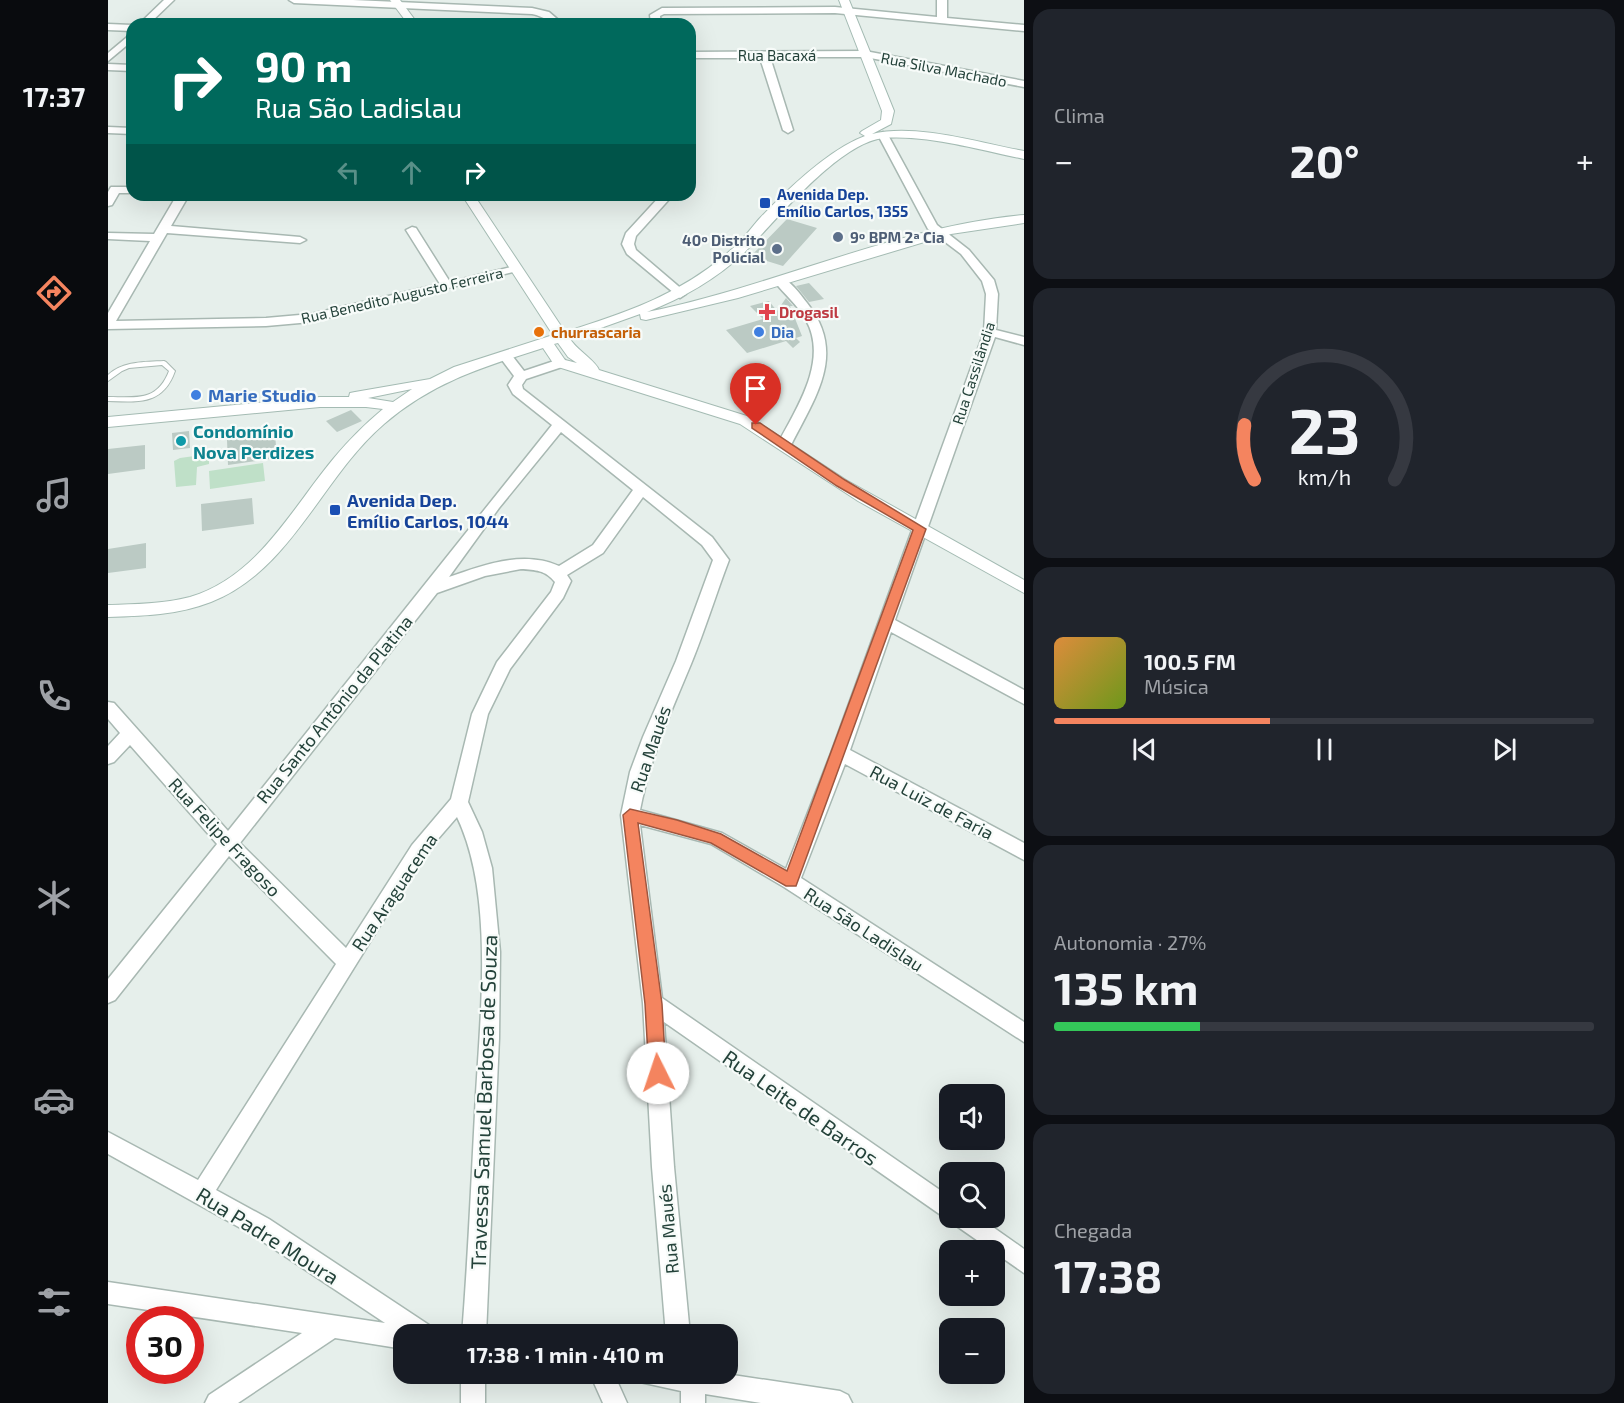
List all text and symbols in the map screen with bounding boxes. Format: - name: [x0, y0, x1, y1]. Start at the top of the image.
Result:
- text: 90 m: [255, 40, 352, 90]
- icon: right: [156, 42, 234, 120]
- street label: Rua Bacaxá: [738, 46, 816, 64]
- street label: Rua Silva Machado: [880, 48, 1008, 90]
- text: 17:37: [23, 80, 85, 112]
- text: Rua São Ladislau: [255, 91, 462, 123]
- text: Clima: [1054, 103, 1105, 127]
- text: 20°: [1290, 133, 1360, 187]
- text: −: [1054, 140, 1073, 180]
- text: +: [1576, 140, 1594, 180]
- icon: left: [332, 156, 365, 189]
- icon: ahead: [395, 156, 428, 189]
- icon: right: [458, 156, 491, 189]
- place label: Avenida Dep. Emílio Carlos, 1355: [777, 185, 908, 220]
- marker: Avenida Dep. Emílio Carlos, 1355: [758, 196, 772, 210]
- place label: 9º BPM 2ª Cia: [850, 228, 945, 246]
- marker: 9º BPM 2ª Cia: [831, 230, 845, 244]
- place label: 40º Distrito Policial: [682, 231, 765, 266]
- marker: 40º Distrito Policial: [770, 242, 784, 256]
- street label: Rua Benedito Augusto Ferreira: [299, 263, 505, 327]
- icon: directions: [33, 272, 75, 314]
- place label: Drogasil: [779, 303, 839, 321]
- marker: Drogasil: [760, 305, 774, 319]
- street label: Rua Cassilândia: [948, 319, 998, 427]
- place label: churrascaria: [551, 323, 641, 341]
- place label: Dia: [771, 323, 794, 341]
- marker: churrascaria: [532, 325, 546, 339]
- marker: Dia: [752, 325, 766, 339]
- pin: [730, 363, 781, 425]
- icon: arrive: [739, 372, 772, 405]
- place label: Marie Studio: [208, 384, 316, 406]
- marker: Marie Studio: [189, 388, 203, 402]
- text: 23: [1288, 392, 1360, 467]
- place label: Condomínio Nova Perdizes: [193, 420, 314, 463]
- marker: Condomínio Nova Perdizes: [174, 434, 188, 448]
- text: km/h: [1297, 464, 1351, 489]
- icon: music: [33, 474, 75, 516]
- place label: Avenida Dep. Emílio Carlos, 1044: [347, 489, 509, 532]
- marker: Avenida Dep. Emílio Carlos, 1044: [328, 503, 342, 517]
- street label: Rua Santo Antônio da Platina: [251, 610, 417, 808]
- text: 100.5 FM: [1144, 648, 1236, 674]
- text: Música: [1144, 674, 1209, 698]
- icon: phone: [33, 675, 75, 717]
- street label: Rua Maués: [625, 703, 675, 795]
- icon: previous: [1128, 733, 1161, 766]
- icon: pause: [1308, 733, 1341, 766]
- icon: next: [1488, 733, 1521, 766]
- street label: Rua Luiz de Faria: [866, 760, 998, 844]
- street label: Rua Felipe Fragoso: [164, 773, 286, 901]
- street label: Rua Araguacema: [346, 829, 442, 955]
- icon: climate: [33, 877, 75, 919]
- street label: Rua São Ladislau: [800, 882, 928, 976]
- text: Autonomia · 27%: [1054, 930, 1206, 954]
- street label: Travessa Samuel Barbosa de Souza: [465, 934, 501, 1270]
- text: 135 km: [1054, 960, 1198, 1014]
- position arrow: [626, 1041, 690, 1105]
- street label: Rua Leite de Barros: [718, 1044, 884, 1170]
- icon: car: [33, 1079, 75, 1121]
- map controls: [939, 1084, 1005, 1384]
- button: sound: [939, 1084, 1005, 1150]
- button: search: [939, 1162, 1005, 1228]
- street label: Rua Padre Moura: [192, 1181, 344, 1289]
- street label: Rua Maués: [653, 1183, 683, 1275]
- text: Chegada: [1054, 1218, 1132, 1242]
- button: +: [939, 1240, 1005, 1306]
- text: 17:38: [1054, 1248, 1162, 1302]
- icon: filters: [33, 1281, 75, 1323]
- speed limit sign: 30: [126, 1306, 204, 1384]
- button: −: [939, 1318, 1005, 1384]
- text: 17:38 · 1 min · 410 m: [467, 1341, 664, 1367]

